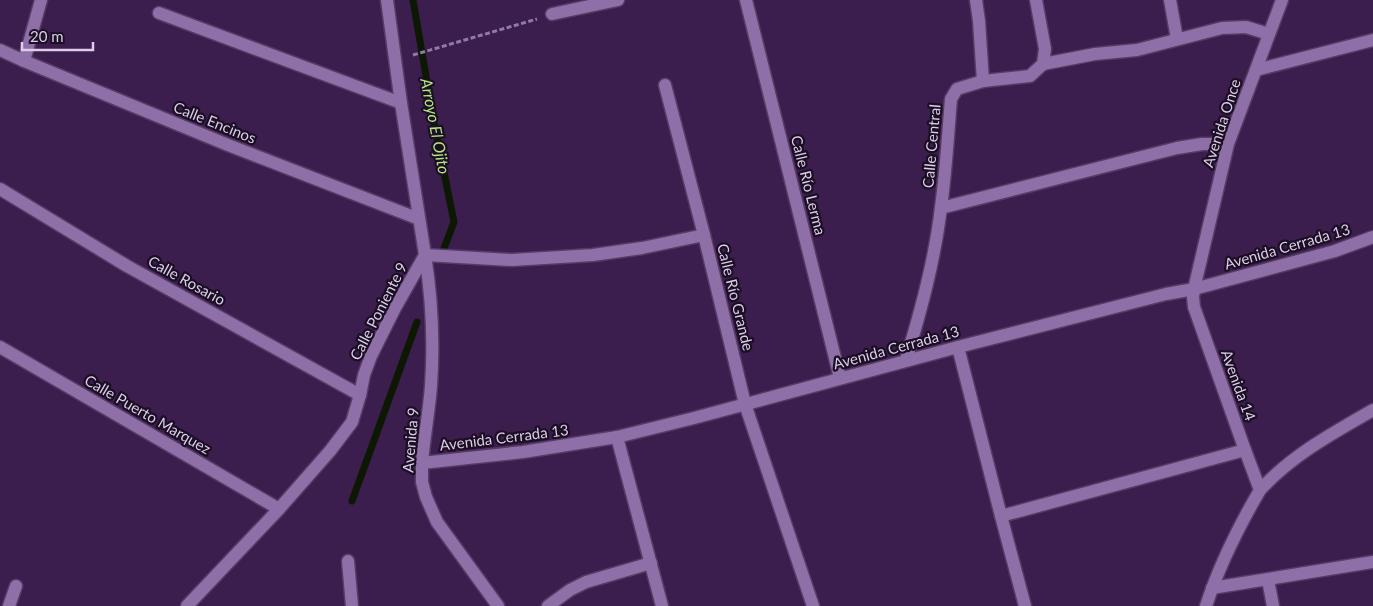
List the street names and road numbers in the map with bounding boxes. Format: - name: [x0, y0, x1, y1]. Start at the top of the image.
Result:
- street label: Avenida Once: [1198, 76, 1244, 169]
- street label: Calle Encinos: [171, 97, 259, 147]
- street label: Calle Central: [918, 103, 944, 189]
- street label: Calle Río Lerma: [788, 133, 830, 237]
- street label: Avenida Cerrada 13: [1222, 219, 1352, 273]
- street label: Calle Río Grande: [714, 242, 758, 353]
- street label: Calle Rosario: [145, 251, 229, 309]
- street label: Calle Poniente 9: [346, 259, 410, 363]
- street label: Avenida Cerrada 13: [831, 322, 961, 372]
- street label: Avenida 14: [1218, 347, 1260, 423]
- street label: Calle Puerto Marquez: [82, 371, 214, 458]
- street label: Avenida 9: [398, 407, 422, 473]
- street label: Avenida Cerrada 13: [438, 420, 570, 454]

